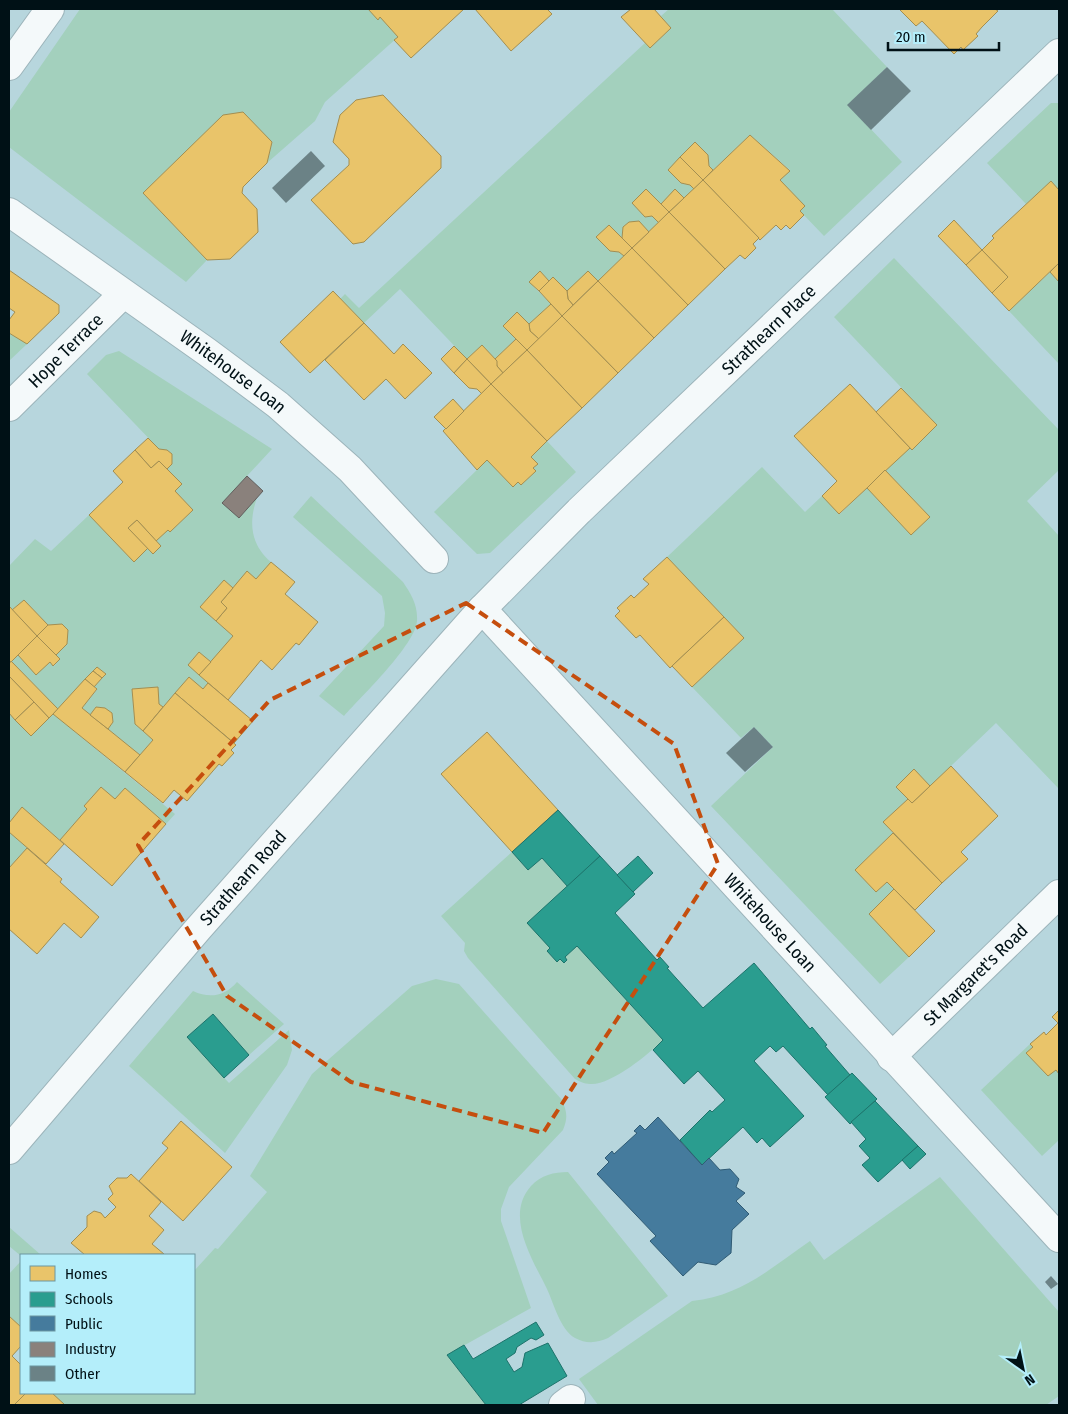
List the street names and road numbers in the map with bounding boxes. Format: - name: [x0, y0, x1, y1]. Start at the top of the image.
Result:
- street label: Strathearn Place: [717, 280, 820, 380]
- street label: Hope Terrace: [24, 309, 108, 392]
- street label: Whitehouse Loan: [176, 325, 291, 418]
- street label: Strathearn Road: [195, 826, 291, 930]
- street label: Whitehouse Loan: [719, 869, 821, 977]
- street label: St Margaret's Road: [919, 919, 1032, 1030]

